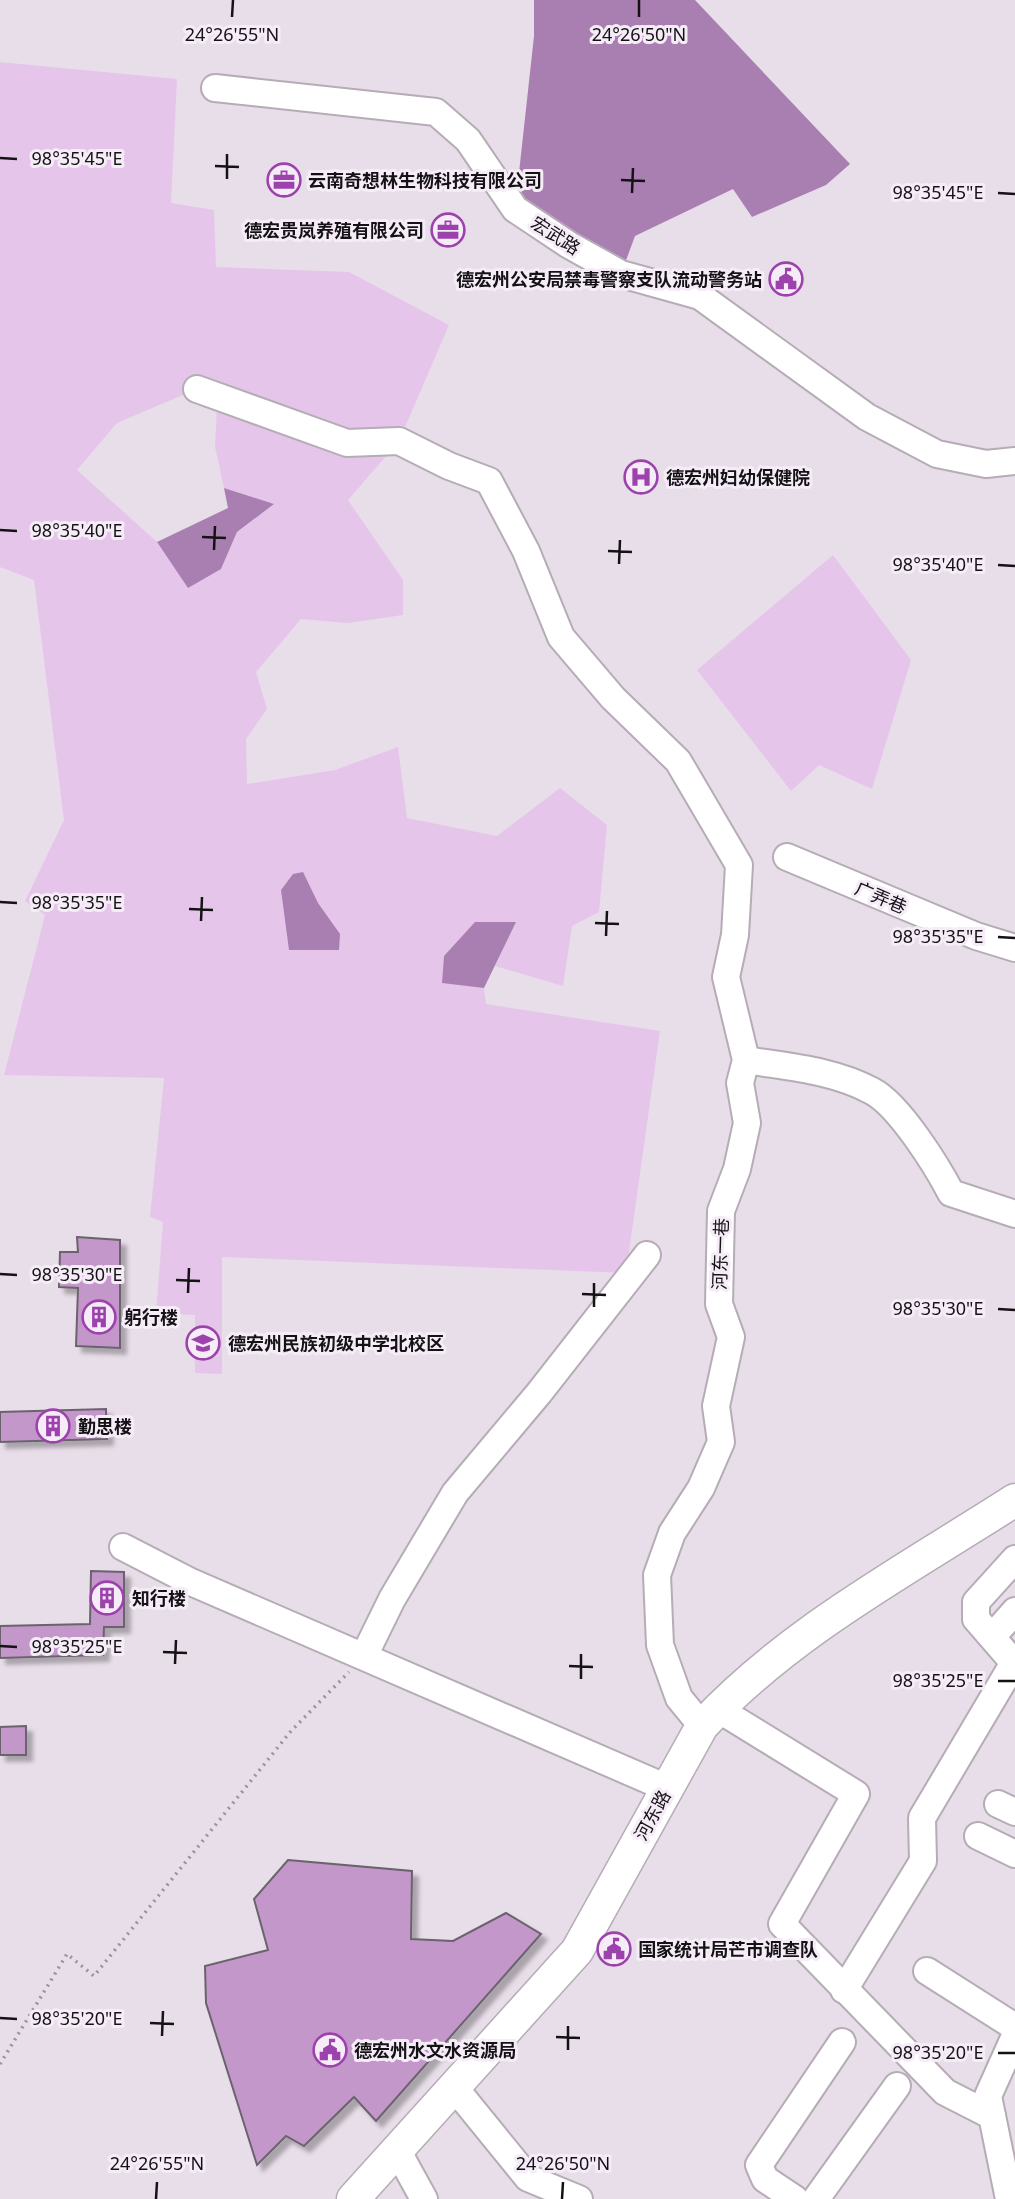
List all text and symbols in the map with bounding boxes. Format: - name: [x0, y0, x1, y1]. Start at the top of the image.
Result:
- text: 24°26'55"N: [185, 22, 279, 46]
- text: 24°26'50"N: [592, 22, 686, 46]
- text: 98°35'45"E: [32, 146, 122, 170]
- office icon: 云南奇想林生物科技有限公司: [265, 161, 303, 199]
- place label: 云南奇想林生物科技有限公司: [308, 168, 542, 192]
- text: 98°35'45"E: [893, 180, 983, 204]
- street label: 宏武路: [527, 210, 585, 260]
- office icon: 德宏贵岚养殖有限公司: [429, 211, 467, 249]
- place label: 德宏贵岚养殖有限公司: [244, 218, 424, 242]
- public building icon: 德宏州公安局禁毒警察支队流动警务站: [767, 260, 805, 298]
- place label: 德宏州公安局禁毒警察支队流动警务站: [456, 267, 762, 291]
- hospital icon: 德宏州妇幼保健院: [622, 458, 660, 496]
- place label: 德宏州妇幼保健院: [666, 465, 810, 489]
- text: 98°35'40"E: [32, 518, 122, 542]
- text: 98°35'40"E: [893, 552, 983, 576]
- street label: 广弄巷: [851, 875, 911, 919]
- text: 98°35'35"E: [32, 890, 122, 914]
- text: 98°35'35"E: [893, 924, 983, 948]
- street label: 河东一巷: [707, 1218, 733, 1290]
- text: 98°35'30"E: [32, 1262, 122, 1286]
- text: 98°35'30"E: [893, 1296, 983, 1320]
- building icon: 躬行楼: [80, 1298, 118, 1336]
- place label: 躬行楼: [124, 1305, 178, 1329]
- school or university icon: 德宏州民族初级中学北校区: [184, 1324, 222, 1362]
- place label: 德宏州民族初级中学北校区: [228, 1331, 444, 1355]
- building icon: 勤思楼: [34, 1407, 72, 1445]
- place label: 勤思楼: [78, 1414, 132, 1438]
- building icon: 知行楼: [88, 1579, 126, 1617]
- place label: 知行楼: [132, 1586, 186, 1610]
- text: 98°35'25"E: [32, 1634, 122, 1658]
- text: 98°35'25"E: [893, 1668, 983, 1692]
- street label: 河东路: [628, 1786, 676, 1844]
- public building icon: 国家统计局芒市调查队: [595, 1930, 633, 1968]
- place label: 国家统计局芒市调查队: [638, 1937, 818, 1961]
- text: 98°35'20"E: [32, 2006, 122, 2030]
- public building icon: 德宏州水文水资源局: [311, 2031, 349, 2069]
- place label: 德宏州水文水资源局: [354, 2038, 516, 2062]
- text: 98°35'20"E: [893, 2040, 983, 2064]
- text: 24°26'55"N: [110, 2151, 204, 2175]
- text: 24°26'50"N: [516, 2151, 610, 2175]

